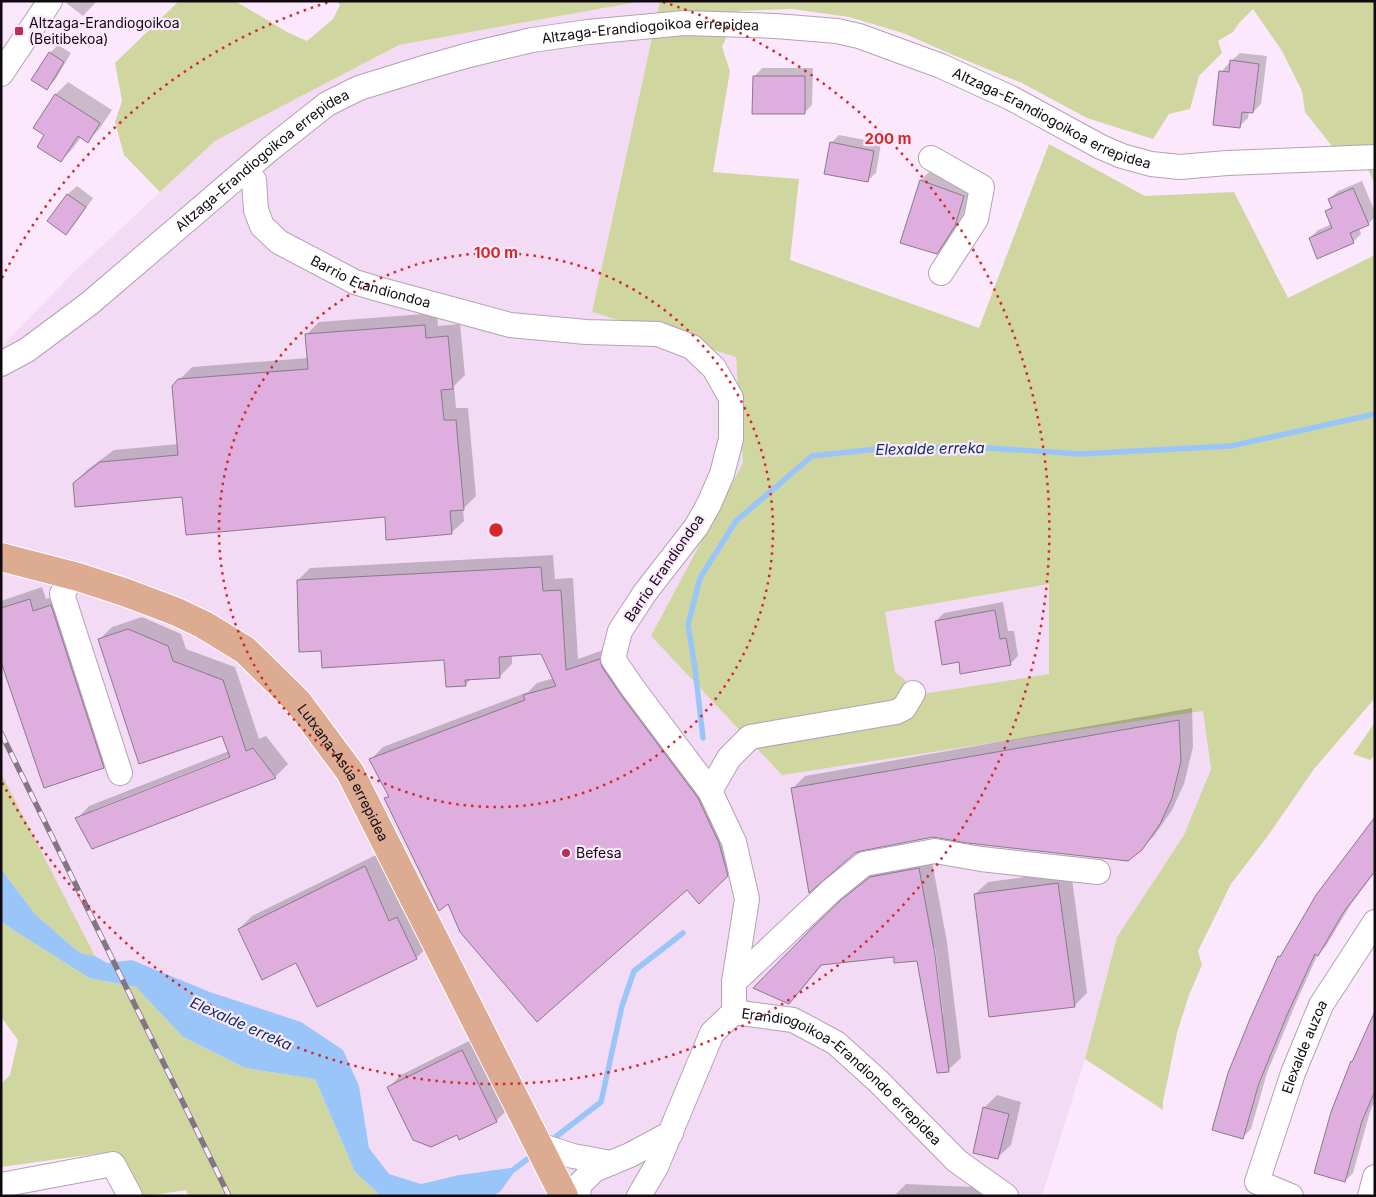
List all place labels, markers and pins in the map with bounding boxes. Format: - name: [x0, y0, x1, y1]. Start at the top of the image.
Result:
- place label: Altzaga-Erandiogoikoa (Beitibekoa): [29, 14, 180, 47]
- marker: Altzaga-Erandiogoikoa (Beitibekoa): [13, 25, 25, 37]
- centre of rings: [487, 521, 505, 539]
- place label: Befesa: [576, 844, 622, 861]
- marker: Befesa: [560, 847, 572, 859]

